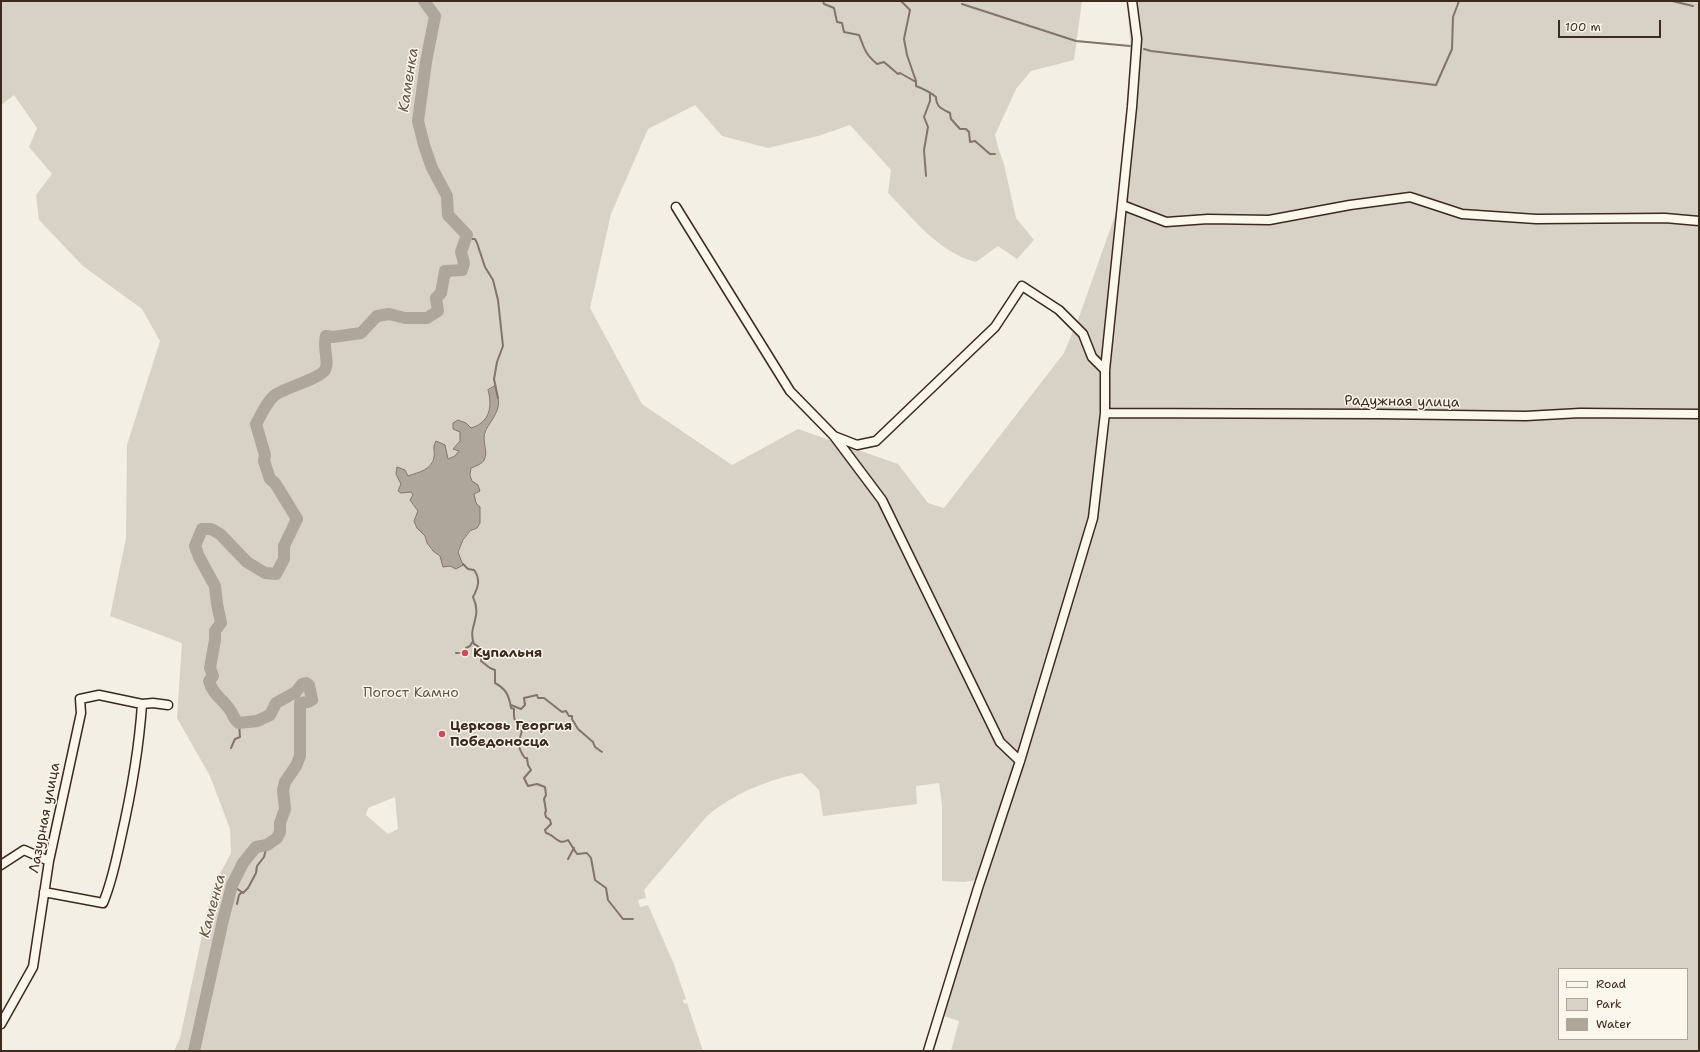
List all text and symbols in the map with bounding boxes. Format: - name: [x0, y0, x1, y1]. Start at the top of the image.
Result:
- scale bar: [1560, 12, 1663, 38]
- text: 100 m: [1565, 19, 1601, 35]
- water label: Каменка: [395, 46, 423, 114]
- street label: Радужная улица: [1344, 393, 1460, 411]
- place label: Купальня: [473, 645, 542, 661]
- marker: Купальня: [460, 648, 470, 658]
- park label: Погост Камно: [363, 685, 459, 701]
- place label: Церковь Георгия Победоносца: [450, 718, 572, 750]
- marker: Церковь Георгия Победоносца: [437, 729, 447, 739]
- street label: Лазурная улица: [26, 761, 64, 875]
- water label: Каменка: [196, 872, 230, 940]
- legend: [1558, 968, 1688, 1040]
- text: Road: [1596, 976, 1626, 992]
- text: Park: [1596, 996, 1622, 1012]
- text: Water: [1596, 1016, 1631, 1032]

